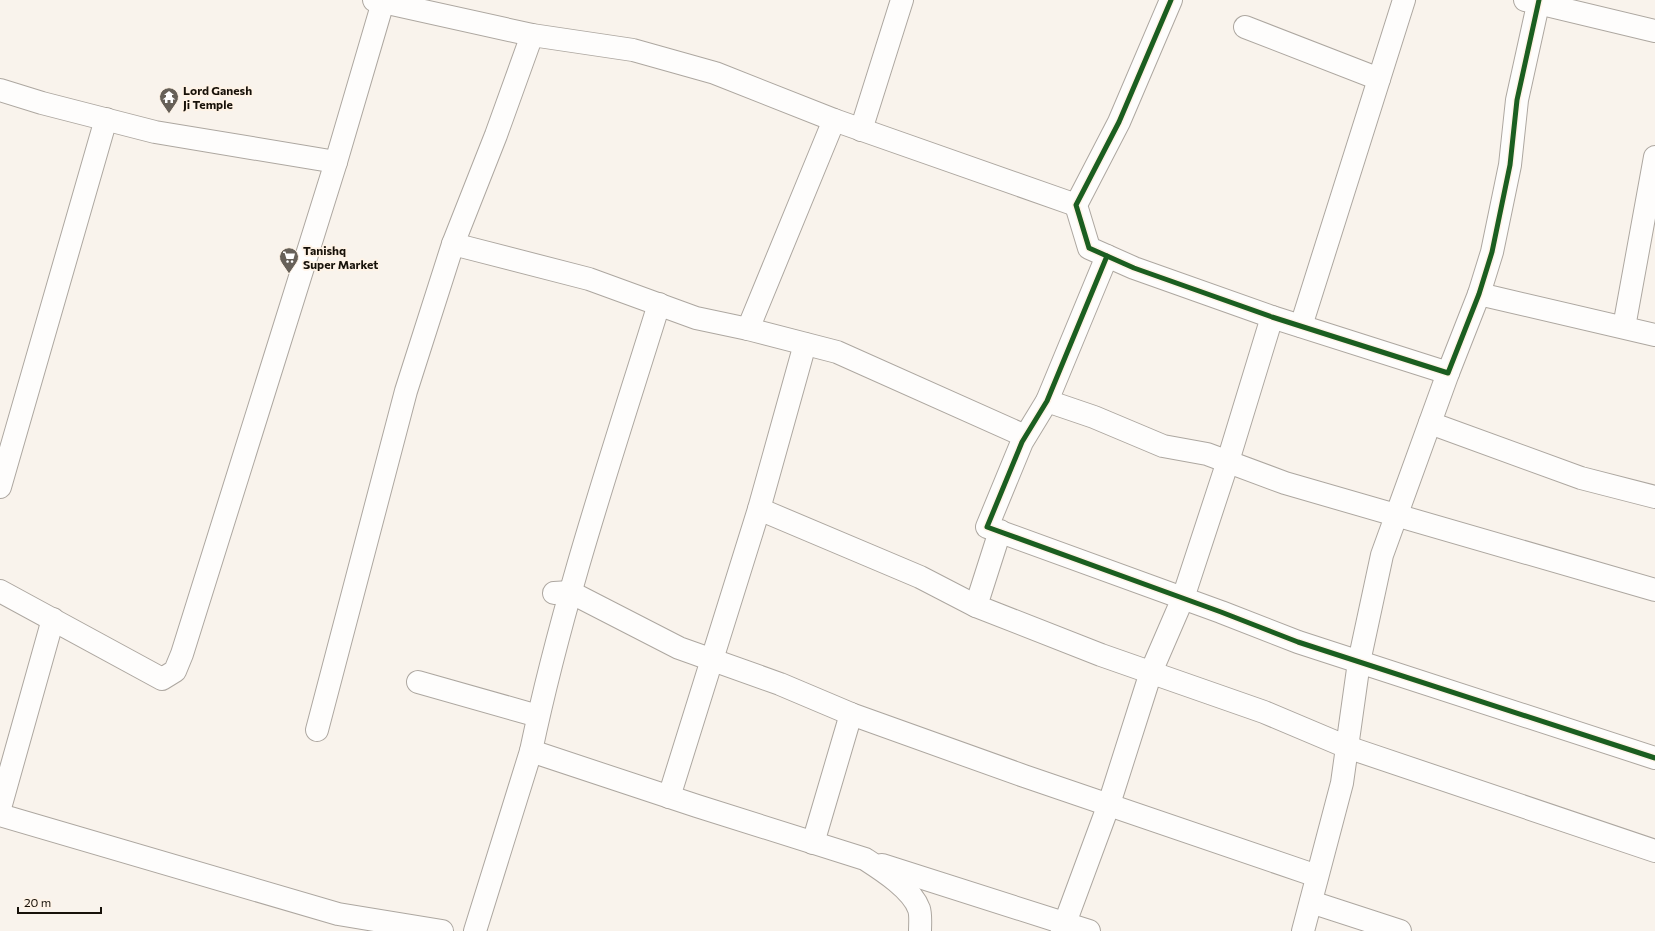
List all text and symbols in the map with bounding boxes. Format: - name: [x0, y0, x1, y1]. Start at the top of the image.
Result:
- place label: Lord Ganesh Ji Temple: [183, 83, 252, 112]
- temple icon: Lord Ganesh Ji Temple: [158, 86, 180, 114]
- place label: Tanishq Super Market: [303, 243, 378, 271]
- supermarket icon: Tanishq Super Market: [278, 246, 300, 274]
- scale bar: [18, 889, 101, 915]
- text: 20 m: [24, 895, 51, 909]

